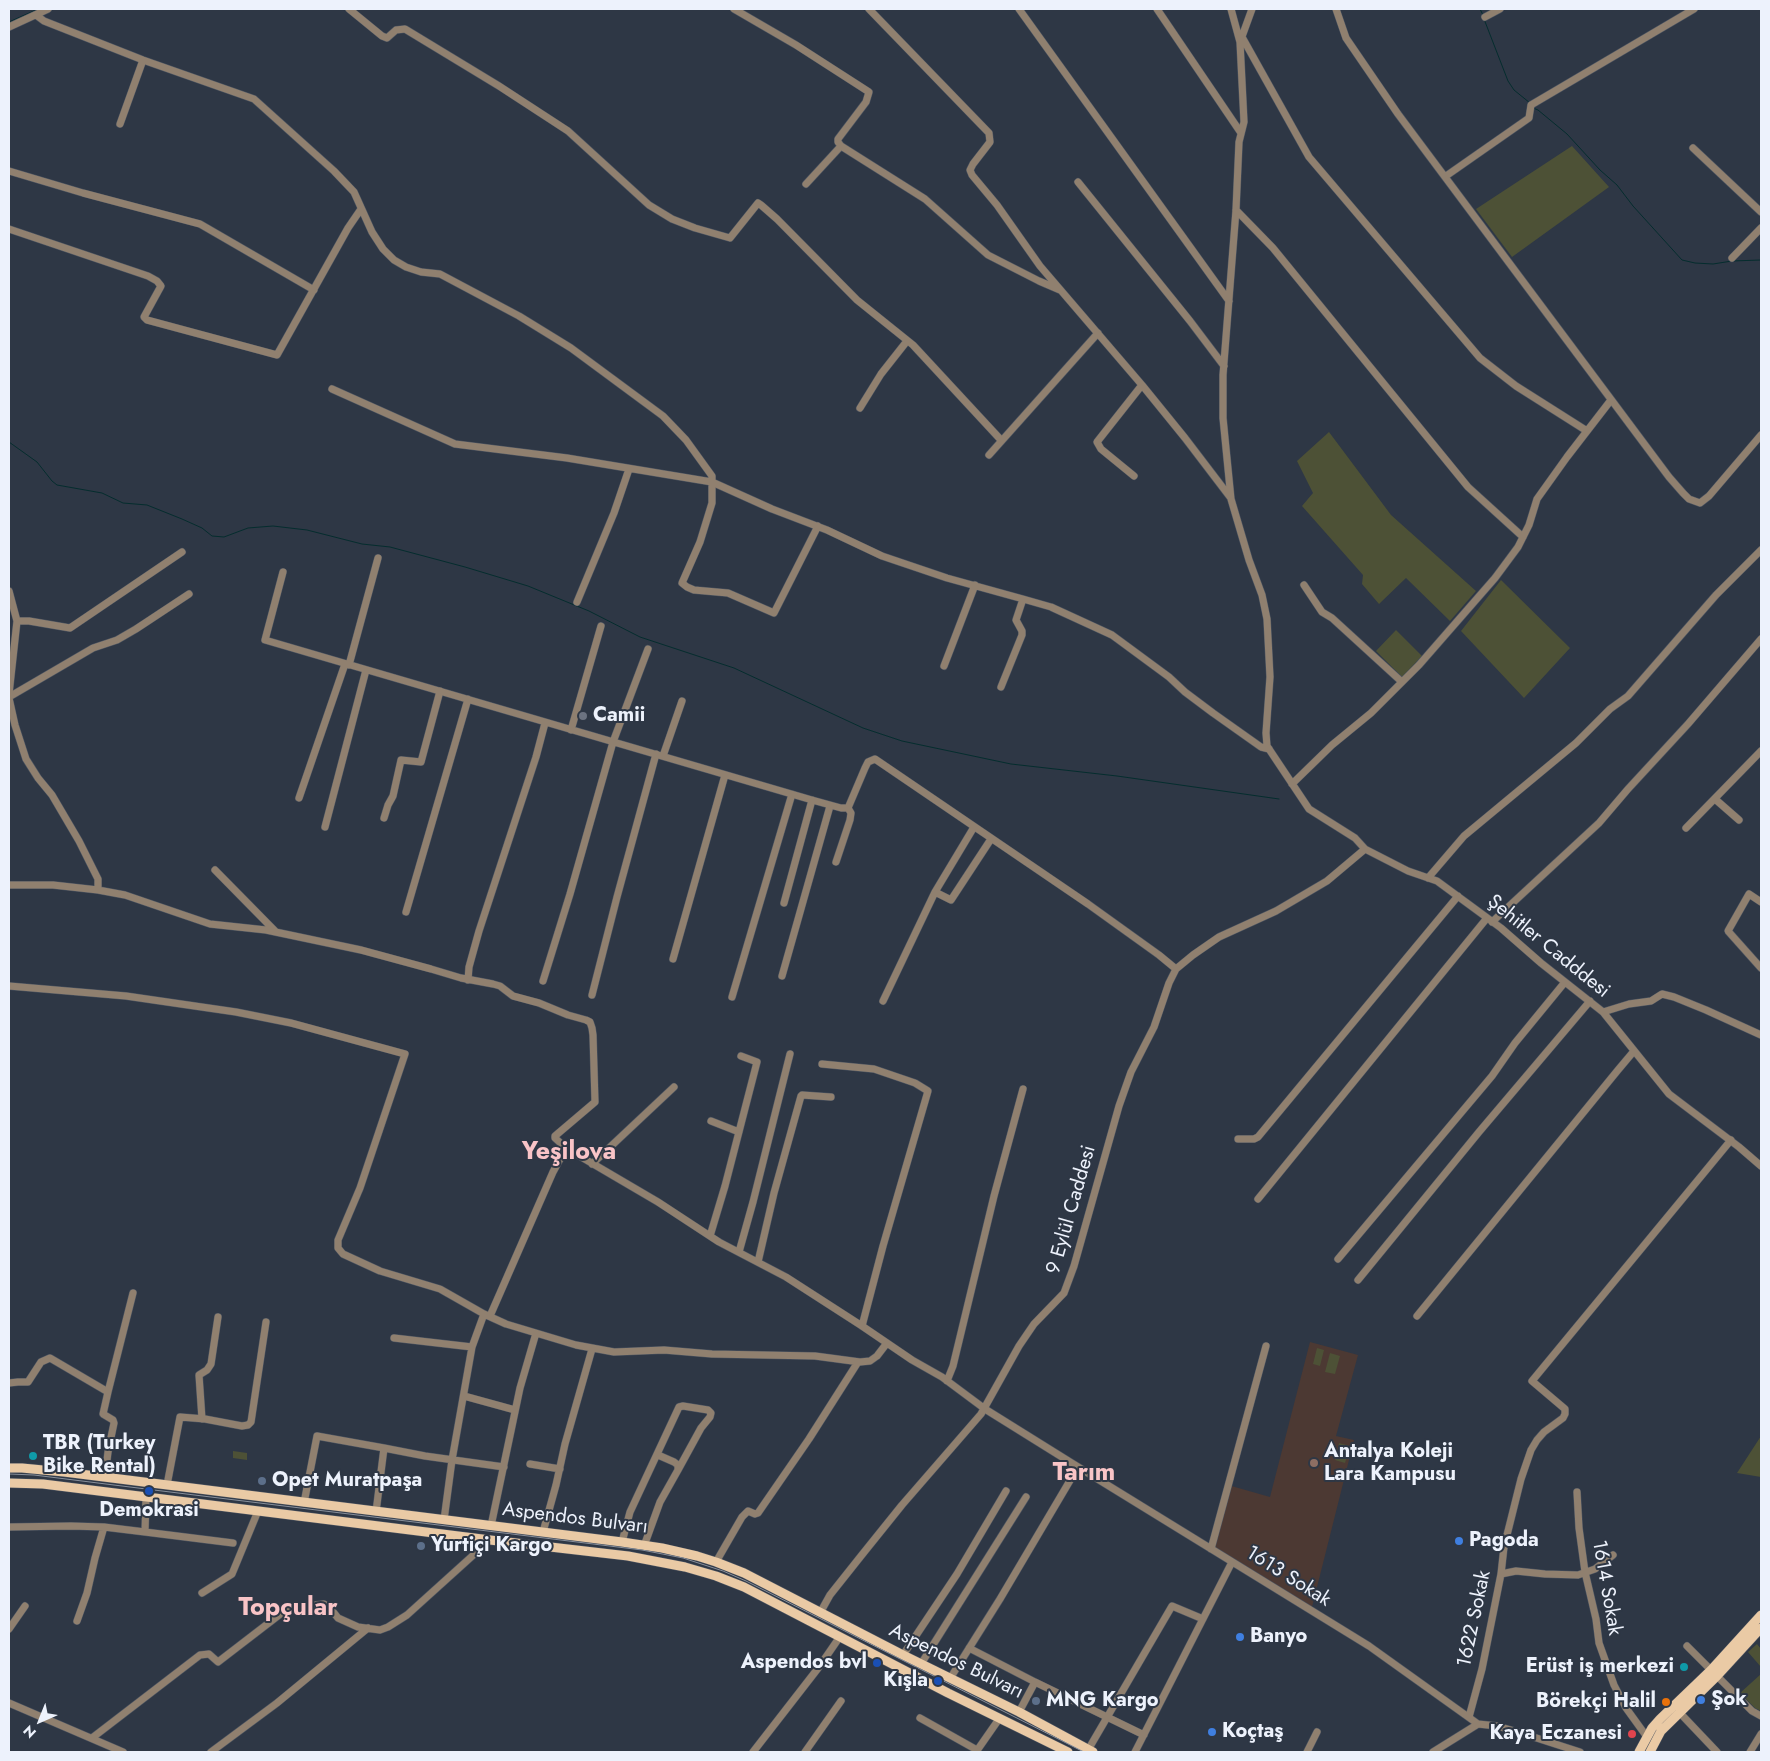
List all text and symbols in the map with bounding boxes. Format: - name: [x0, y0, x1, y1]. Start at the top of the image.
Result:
- place label: Camii: [593, 704, 645, 728]
- marker: Camii: [577, 710, 589, 722]
- street label: Şehitler Cadddesi: [1482, 890, 1614, 1004]
- district label: Yeşilova: [522, 1138, 616, 1168]
- street label: 9 Eylül Caddesi: [1042, 1143, 1102, 1277]
- place label: TBR (Turkey Bike Rental): [43, 1432, 156, 1479]
- place label: Antalya Koleji Lara Kampusu: [1324, 1440, 1456, 1487]
- marker: TBR (Turkey Bike Rental): [27, 1450, 39, 1462]
- marker: Antalya Koleji Lara Kampusu: [1308, 1457, 1320, 1469]
- district label: Tarım: [1053, 1459, 1115, 1489]
- place label: Opet Muratpaşa: [272, 1469, 422, 1493]
- marker: Opet Muratpaşa: [256, 1475, 268, 1487]
- marker: Demokrasi: [143, 1485, 155, 1497]
- street label: Aspendos Bulvarı: [501, 1498, 649, 1540]
- place label: Demokrasi: [99, 1499, 199, 1523]
- place label: Pagoda: [1469, 1529, 1539, 1553]
- place label: Yurtiçi Kargo: [431, 1534, 552, 1558]
- marker: Pagoda: [1453, 1535, 1465, 1547]
- street label: 1614 Sokak: [1586, 1539, 1626, 1637]
- marker: Yurtiçi Kargo: [415, 1540, 427, 1552]
- street label: 1613 Sokak: [1241, 1542, 1335, 1612]
- street label: 1622 Sokak: [1453, 1568, 1497, 1670]
- district label: Topçular: [239, 1594, 337, 1624]
- street label: Aspendos Bulvarı: [885, 1619, 1027, 1705]
- place label: Banyo: [1250, 1625, 1307, 1649]
- marker: Banyo: [1234, 1631, 1246, 1643]
- place label: Aspendos bvl: [741, 1651, 867, 1675]
- place label: Erüst iş merkezi: [1526, 1655, 1674, 1679]
- marker: Aspendos bvl: [871, 1657, 883, 1669]
- marker: Erüst iş merkezi: [1678, 1661, 1690, 1673]
- place label: Kışla: [883, 1669, 928, 1693]
- marker: Kışla: [932, 1675, 944, 1687]
- place label: Şok: [1711, 1688, 1747, 1712]
- place label: MNG Kargo: [1046, 1689, 1159, 1713]
- place label: Börekçi Halil: [1536, 1690, 1656, 1714]
- marker: Şok: [1695, 1694, 1707, 1706]
- marker: MNG Kargo: [1030, 1695, 1042, 1707]
- north arrow: [15, 1696, 65, 1746]
- marker: Börekçi Halil: [1660, 1696, 1672, 1708]
- place label: Koçtaş: [1222, 1720, 1283, 1744]
- text: N: [19, 1721, 41, 1743]
- place label: Kaya Eczanesi: [1489, 1722, 1622, 1746]
- marker: Koçtaş: [1206, 1726, 1218, 1738]
- marker: Kaya Eczanesi: [1626, 1728, 1638, 1740]

